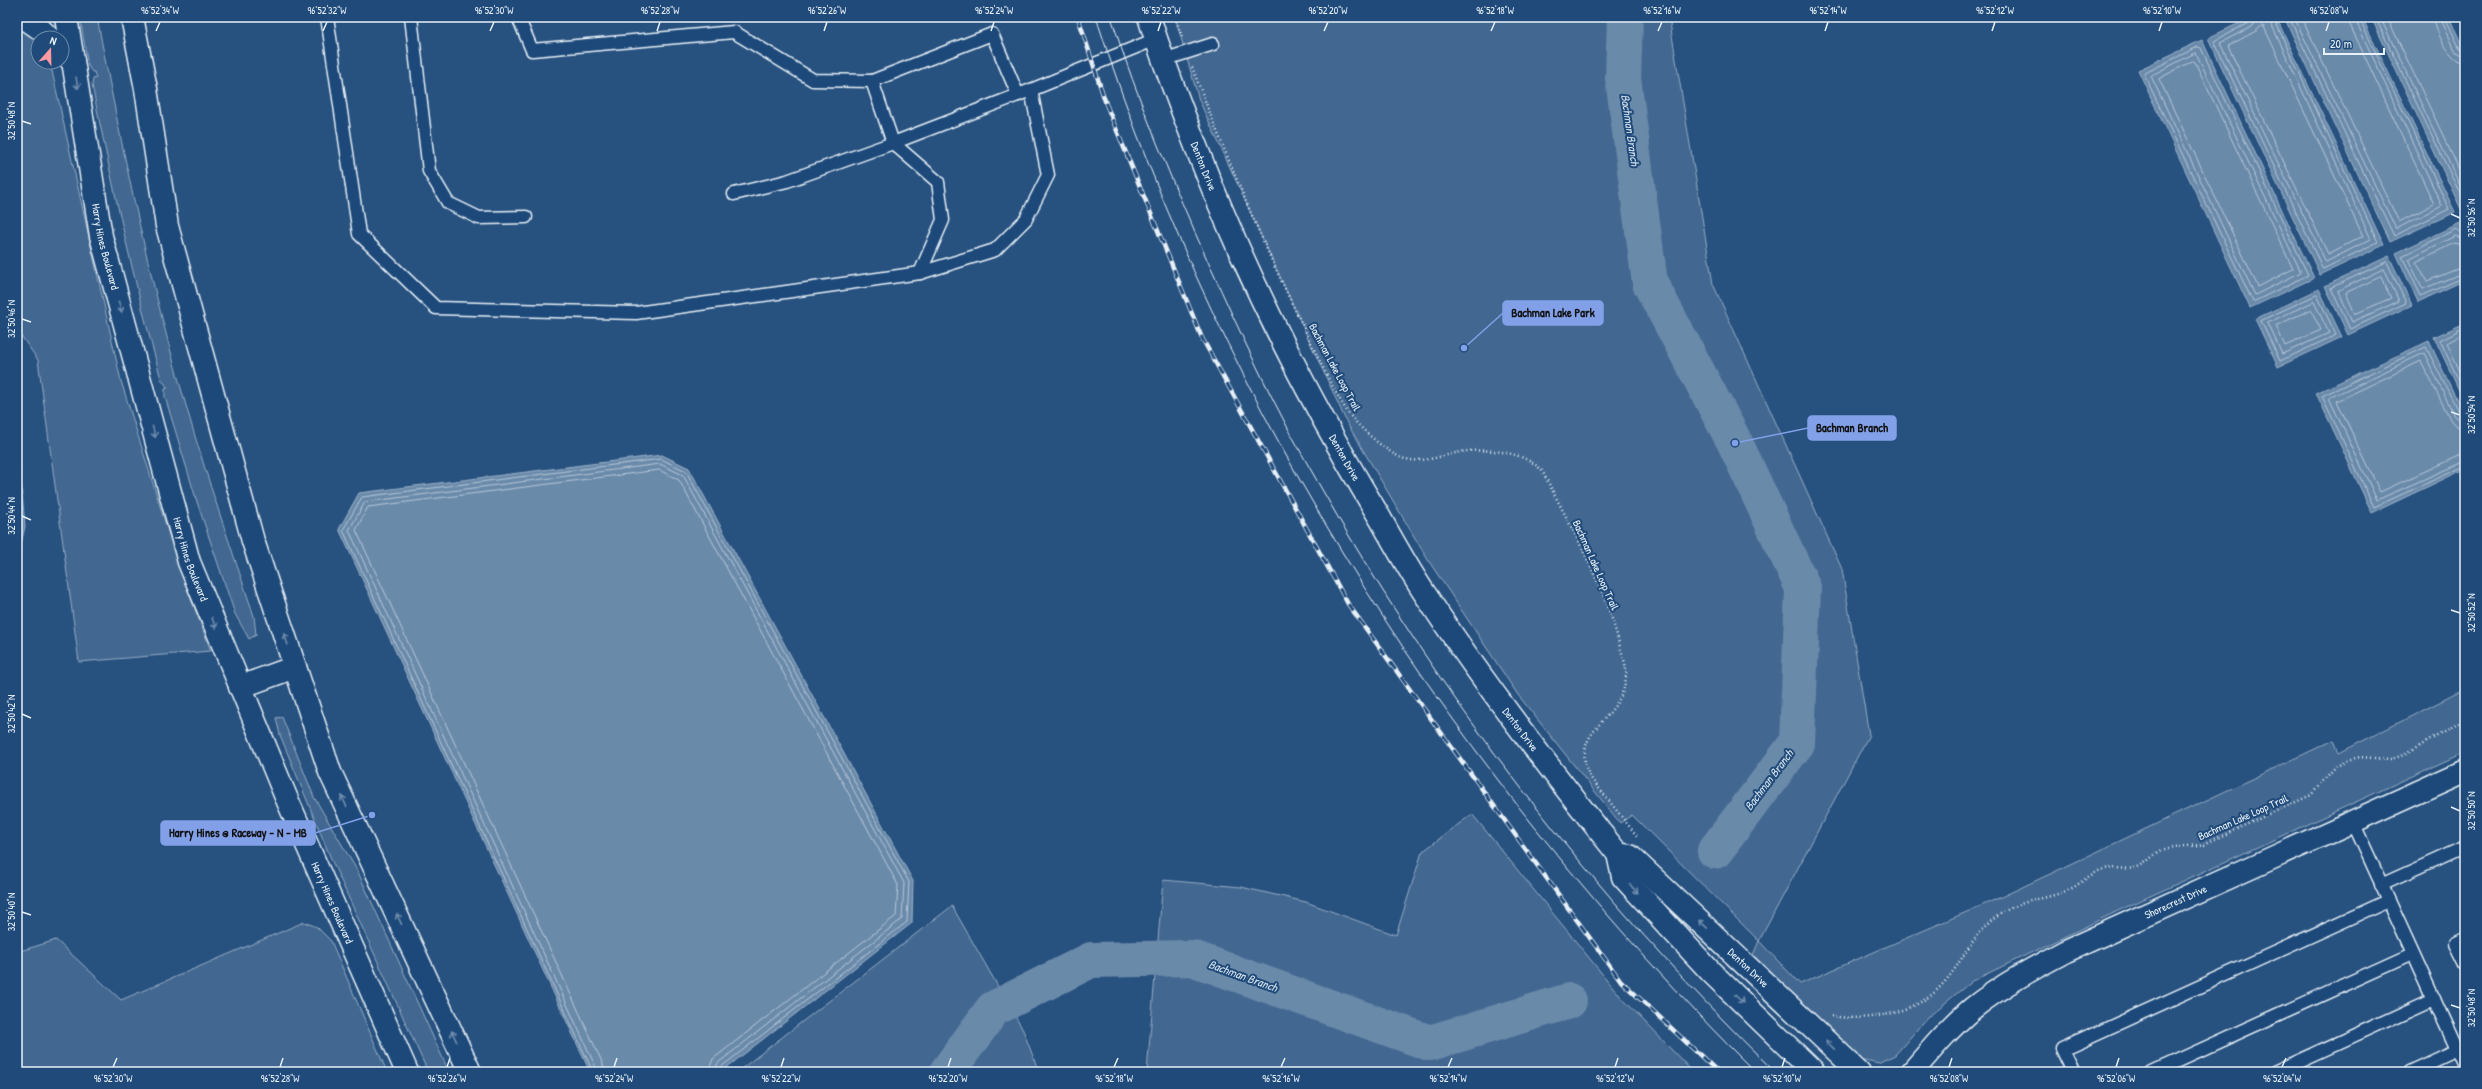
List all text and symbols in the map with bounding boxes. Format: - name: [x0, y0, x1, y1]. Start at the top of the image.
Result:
- text: 96°52'34"W: [141, 4, 180, 17]
- text: 96°52'32"W: [308, 4, 347, 17]
- text: 96°52'30"W: [475, 4, 514, 17]
- text: 96°52'28"W: [641, 4, 680, 17]
- text: 96°52'26"W: [808, 4, 847, 17]
- text: 96°52'24"W: [975, 4, 1014, 17]
- text: 96°52'22"W: [1141, 4, 1181, 17]
- text: 96°52'20"W: [1309, 4, 1348, 17]
- text: 96°52'18"W: [1476, 4, 1515, 17]
- text: 96°52'16"W: [1643, 4, 1682, 17]
- text: 96°52'14"W: [1809, 4, 1847, 17]
- text: 96°52'12"W: [1976, 4, 2015, 17]
- text: 96°52'10"W: [2143, 4, 2182, 17]
- text: 96°52'08"W: [2310, 4, 2349, 17]
- north arrow: [30, 30, 70, 70]
- scale bar: [2324, 30, 2384, 56]
- text: N: [48, 33, 59, 48]
- text: 20 m: [2330, 35, 2352, 52]
- one-way arrow: [73, 76, 81, 89]
- water label: Bachman Branch: [1617, 93, 1644, 168]
- text: 32°50'48"N: [5, 102, 18, 140]
- street label: Denton Drive: [1188, 140, 1220, 193]
- text: 32°50'56"N: [2465, 199, 2478, 237]
- street label: Harry Hines Boulevard: [89, 203, 122, 292]
- text: 32°50'46"N: [5, 300, 18, 338]
- one-way arrow: [117, 300, 124, 313]
- callout: Bachman Lake Park: [1503, 301, 1603, 325]
- text: Bachman Lake Park: [1511, 304, 1595, 321]
- street label: Bachman Lake Loop Trail: [1306, 321, 1364, 413]
- text: 32°50'54"N: [2465, 396, 2478, 434]
- callout: Bachman Branch: [1808, 416, 1896, 440]
- text: Bachman Branch: [1816, 419, 1889, 436]
- one-way arrow: [151, 425, 158, 438]
- street label: Denton Drive: [1326, 432, 1364, 484]
- text: 32°50'44"N: [5, 497, 18, 535]
- street label: Harry Hines Boulevard: [170, 515, 212, 604]
- street label: Bachman Lake Loop Trail: [1570, 518, 1622, 612]
- text: 32°50'52"N: [2465, 593, 2478, 633]
- one-way arrow: [211, 616, 218, 628]
- one-way arrow: [281, 633, 289, 645]
- text: 32°50'42"N: [5, 695, 18, 733]
- street label: Denton Drive: [1500, 705, 1542, 755]
- water label: Bachman Branch: [1740, 745, 1798, 814]
- street label: Bachman Lake Loop Trail: [2196, 791, 2290, 843]
- text: 32°50'50"N: [2465, 792, 2478, 830]
- one-way arrow: [340, 795, 347, 807]
- callout: Harry Hines @ Raceway - N - MB: [161, 821, 315, 845]
- text: Harry Hines @ Raceway - N - MB: [169, 824, 307, 842]
- street label: Harry Hines Boulevard: [308, 859, 357, 946]
- street label: Shorecrest Drive: [2142, 881, 2210, 922]
- one-way arrow: [1629, 884, 1639, 894]
- text: 32°50'40"N: [5, 893, 18, 931]
- one-way arrow: [395, 913, 402, 925]
- one-way arrow: [1698, 919, 1709, 928]
- street label: Denton Drive: [1725, 945, 1772, 991]
- water label: Bachman Branch: [1206, 955, 1281, 996]
- text: 32°50'48"N: [2465, 989, 2478, 1027]
- one-way arrow: [1734, 994, 1744, 1004]
- one-way arrow: [450, 1031, 457, 1043]
- one-way arrow: [1825, 1040, 1835, 1050]
- text: 96°52'30"W: [94, 1072, 133, 1085]
- text: 96°52'28"W: [261, 1072, 300, 1085]
- text: 96°52'26"W: [428, 1072, 467, 1085]
- text: 96°52'24"W: [595, 1072, 634, 1085]
- text: 96°52'22"W: [761, 1072, 801, 1085]
- text: 96°52'20"W: [929, 1072, 968, 1085]
- text: 96°52'18"W: [1095, 1072, 1134, 1085]
- text: 96°52'16"W: [1262, 1072, 1301, 1085]
- text: 96°52'14"W: [1429, 1072, 1467, 1085]
- text: 96°52'12"W: [1596, 1072, 1635, 1085]
- text: 96°52'10"W: [1763, 1072, 1802, 1085]
- text: 96°52'08"W: [1930, 1072, 1969, 1085]
- text: 96°52'06"W: [2097, 1072, 2136, 1085]
- text: 96°52'04"W: [2263, 1072, 2302, 1085]

